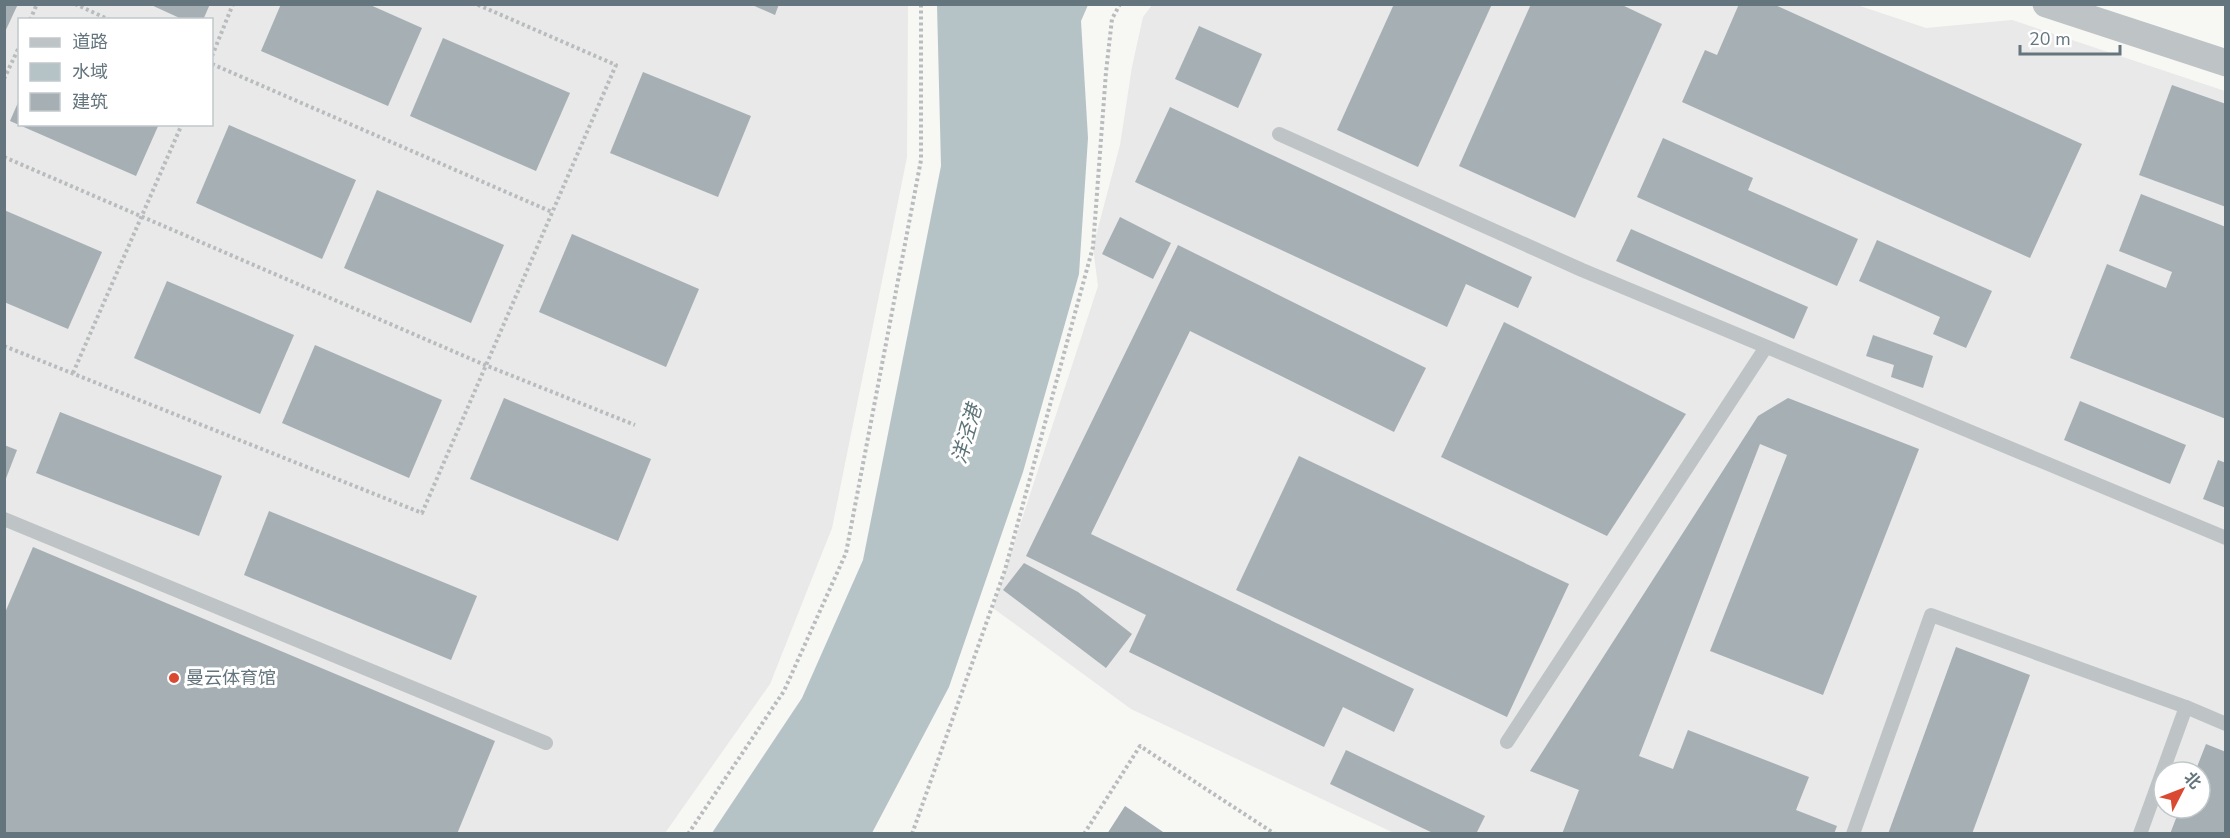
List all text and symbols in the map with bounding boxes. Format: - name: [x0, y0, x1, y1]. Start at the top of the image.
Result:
- legend: [18, 18, 213, 126]
- scale bar: [2020, 18, 2120, 56]
- text: 20 m: [2029, 27, 2071, 51]
- text: 道路: [72, 30, 108, 54]
- text: 水域: [72, 60, 108, 84]
- text: 建筑: [72, 90, 108, 114]
- water label: 洋泾港: [946, 399, 989, 467]
- place label: 曼云体育馆: [186, 666, 276, 690]
- marker: 曼云体育馆: [167, 671, 181, 685]
- north arrow: [2152, 760, 2212, 820]
- text: 北: [2179, 767, 2206, 794]

